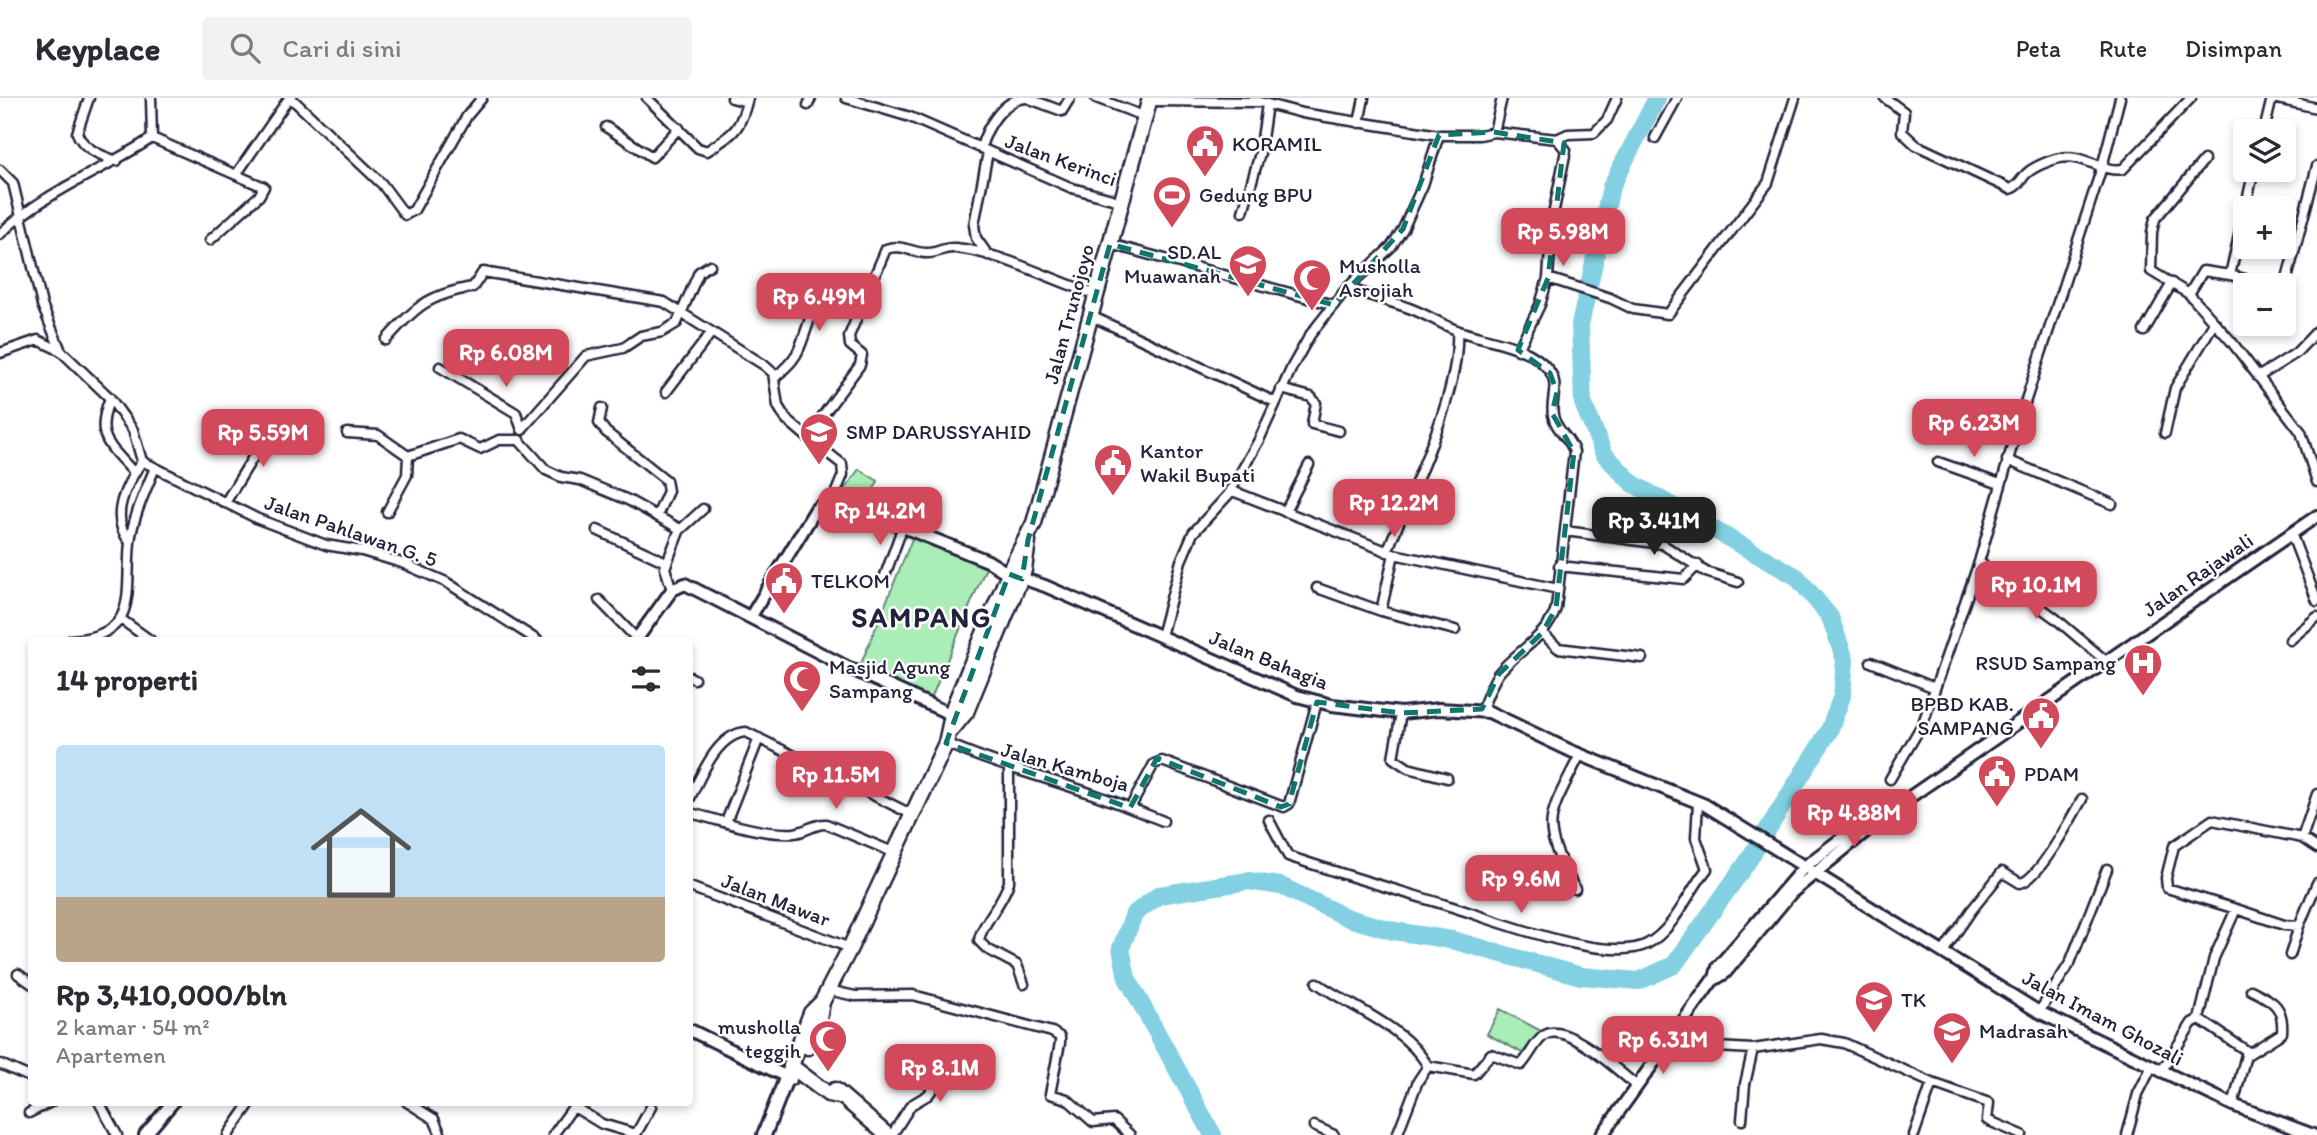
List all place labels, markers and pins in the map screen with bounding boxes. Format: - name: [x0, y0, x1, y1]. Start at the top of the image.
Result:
- public building icon: KORAMIL: [1184, 123, 1226, 178]
- place label: KORAMIL: [1232, 131, 1322, 156]
- sports icon: Gedung BPU: [1151, 174, 1193, 229]
- place label: Gedung BPU: [1199, 182, 1313, 207]
- pin: Rp 5.98M: [1491, 208, 1635, 268]
- place label: SD AL Muawanah: [1124, 239, 1221, 288]
- school or university icon: SD AL Muawanah: [1227, 243, 1269, 298]
- place label: Musholla Asrojiah: [1339, 253, 1421, 302]
- mosque icon: Musholla Asrojiah: [1291, 257, 1333, 312]
- pin: Rp 6.49M: [747, 274, 891, 333]
- pin: Rp 6.08M: [434, 330, 578, 389]
- pin: Rp 6.23M: [1902, 400, 2046, 459]
- pin: Rp 5.59M: [191, 410, 335, 469]
- school or university icon: SMP DARUSSYAHID: [798, 411, 840, 466]
- place label: SMP DARUSSYAHID: [846, 419, 1031, 444]
- place label: Kantor Wakil Bupati: [1140, 438, 1255, 487]
- public building icon: Kantor Wakil Bupati: [1092, 442, 1134, 497]
- pin: Rp 12.2M: [1322, 480, 1466, 539]
- pin: Rp 14.2M: [808, 488, 952, 547]
- pin: Rp 3.41M: [1582, 498, 1726, 557]
- public building icon: TELKOM: [763, 560, 805, 615]
- pin: Rp 10.1M: [1964, 561, 2108, 621]
- place label: TELKOM: [811, 568, 890, 593]
- hospital icon: RSUD Sampang: [2122, 642, 2164, 697]
- place label: RSUD Sampang: [1975, 650, 2116, 675]
- place label: Masjid Agung Sampang: [829, 654, 951, 703]
- mosque icon: Masjid Agung Sampang: [781, 658, 823, 713]
- place label: BPBD KAB. SAMPANG: [1911, 691, 2014, 740]
- public building icon: BPBD KAB. SAMPANG: [2020, 695, 2062, 750]
- pin: Rp 11.5M: [764, 752, 908, 811]
- public building icon: PDAM: [1976, 753, 2018, 808]
- place label: PDAM: [2024, 761, 2079, 786]
- pin: Rp 4.88M: [1782, 790, 1926, 849]
- pin: Rp 9.6M: [1456, 856, 1586, 915]
- school or university icon: TK: [1853, 979, 1895, 1034]
- place label: TK: [1901, 987, 1926, 1012]
- school or university icon: Madrasah: [1931, 1010, 1973, 1065]
- place label: musholla teggih: [718, 1014, 802, 1063]
- pin: Rp 6.31M: [1591, 1016, 1735, 1076]
- mosque icon: musholla teggih: [807, 1018, 849, 1073]
- place label: Madrasah: [1979, 1018, 2069, 1043]
- pin: Rp 8.1M: [875, 1044, 1005, 1104]

